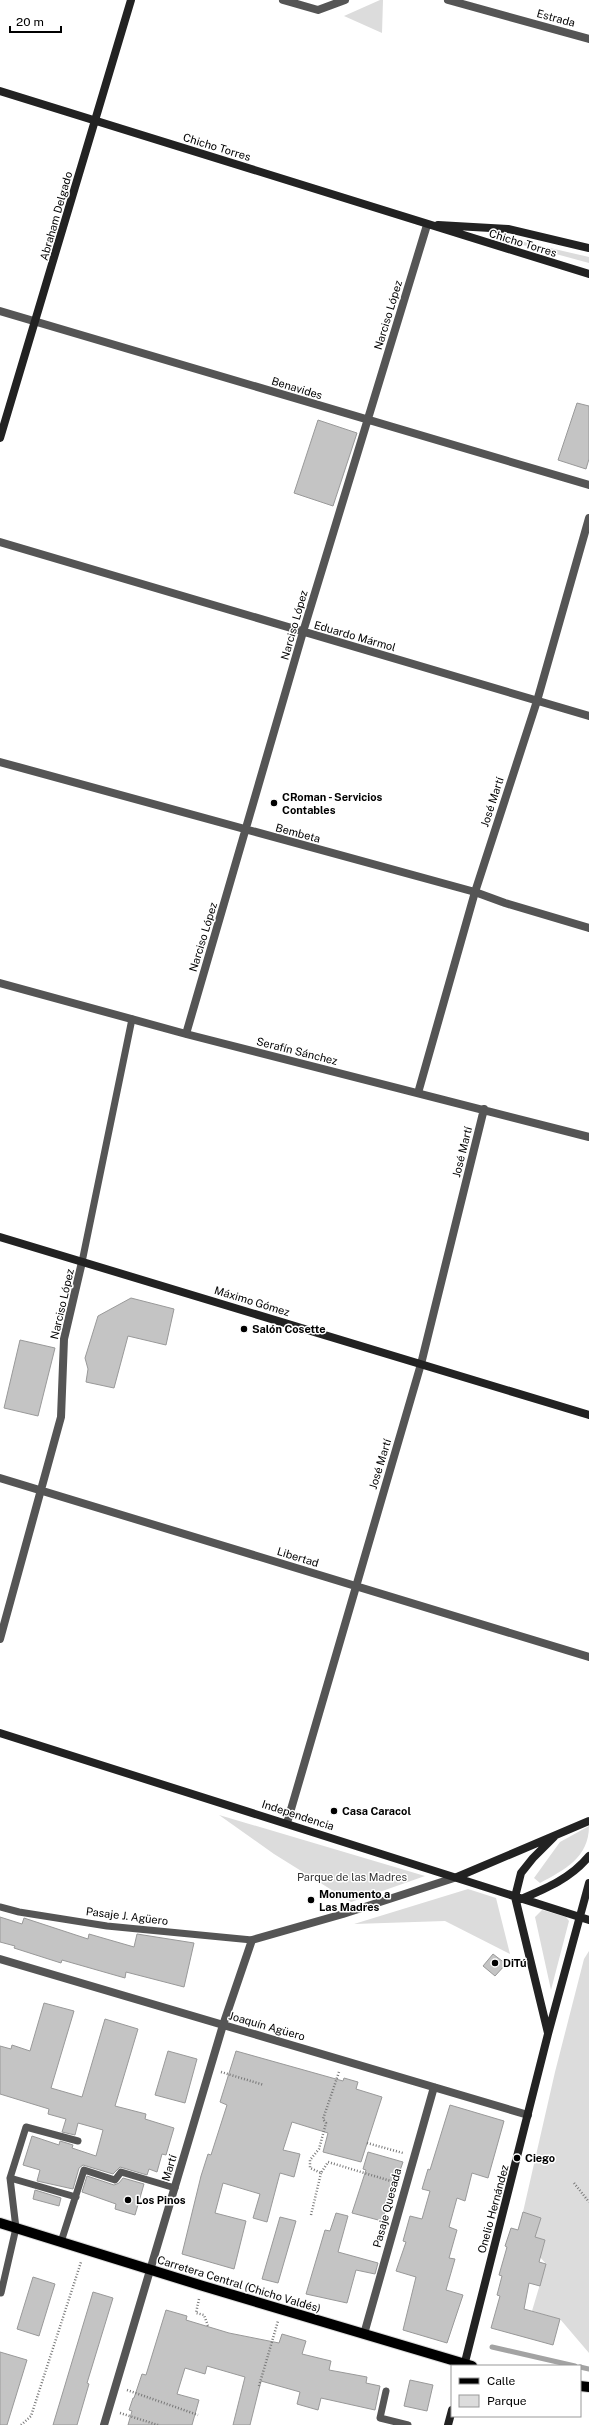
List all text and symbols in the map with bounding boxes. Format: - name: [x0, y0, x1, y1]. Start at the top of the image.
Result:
- street label: Estrada: [535, 7, 577, 29]
- scale bar: [10, 8, 61, 34]
- text: 20 m: [16, 15, 44, 29]
- street label: Chicho Torres: [182, 131, 253, 163]
- street label: Abraham Delgado: [38, 170, 74, 262]
- street label: Chicho Torres: [488, 227, 559, 259]
- street label: Narciso López: [372, 279, 404, 351]
- street label: Benavides: [270, 375, 324, 402]
- street label: Narciso López: [278, 589, 310, 661]
- street label: Eduardo Mármol: [313, 619, 397, 653]
- street label: José Martí: [478, 775, 506, 828]
- place label: CRoman - Servicios Contables: [282, 791, 383, 816]
- marker: CRoman - Servicios Contables: [269, 798, 279, 808]
- street label: Bembeta: [274, 821, 322, 845]
- street label: Narciso López: [187, 901, 219, 973]
- street label: Serafín Sánchez: [255, 1035, 339, 1067]
- street label: José Martí: [450, 1125, 474, 1179]
- street label: Narciso López: [48, 1268, 76, 1340]
- street label: Máximo Gómez: [213, 1284, 291, 1318]
- place label: Salón Cosette: [252, 1323, 326, 1335]
- marker: Salón Cosette: [239, 1324, 249, 1334]
- street label: José Martí: [367, 1437, 393, 1490]
- street label: Libertad: [276, 1545, 320, 1569]
- street label: Independencia: [260, 1798, 336, 1832]
- place label: Casa Caracol: [342, 1805, 411, 1817]
- marker: Casa Caracol: [329, 1806, 339, 1816]
- park label: Parque de las Madres: [297, 1871, 407, 1883]
- place label: Monumento a Las Madres: [319, 1888, 390, 1913]
- marker: Monumento a Las Madres: [306, 1895, 316, 1905]
- street label: Pasaje J. Agüero: [85, 1905, 169, 1927]
- place label: DiTú: [503, 1957, 527, 1969]
- marker: DiTú: [490, 1958, 500, 1968]
- street label: Joaquín Agüero: [228, 2009, 306, 2043]
- place label: Ciego: [525, 2152, 555, 2164]
- street label: Martí: [159, 2153, 179, 2183]
- marker: Ciego: [512, 2153, 522, 2163]
- street label: Onelio Hernández: [475, 2163, 511, 2255]
- street label: Pasaje Quesada: [371, 2167, 403, 2249]
- place label: Los Pinos: [136, 2194, 186, 2206]
- marker: Los Pinos: [123, 2195, 133, 2205]
- street label: Carretera Central (Chicho Valdés): [156, 2253, 322, 2315]
- legend: [451, 2365, 581, 2417]
- text: Calle: [487, 2374, 516, 2388]
- text: Parque: [487, 2394, 527, 2408]

